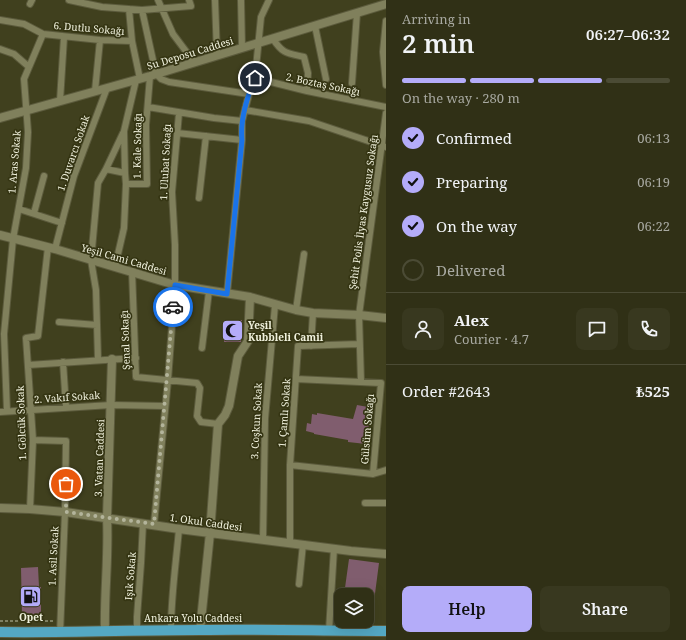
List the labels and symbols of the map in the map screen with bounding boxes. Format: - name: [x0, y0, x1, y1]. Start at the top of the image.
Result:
- street label: 6. Dutlu Sokağı: [53, 18, 126, 38]
- street label: Su Deposu Caddesi: [145, 33, 236, 73]
- pin: [238, 61, 272, 95]
- street label: 2. Boztaş Sokağı: [285, 69, 362, 99]
- street label: 1. Kale Sokağı: [129, 112, 145, 179]
- street label: 1. Duvarcı Sokak: [53, 113, 93, 193]
- street label: 1. Ulubat Sokağı: [156, 123, 174, 201]
- street label: 1. Aras Sokak: [4, 130, 24, 194]
- street label: Şehit Polis İlyas Kaygusuz Sokağı: [345, 133, 381, 290]
- street label: Yeşil Cami Caddesi: [79, 240, 169, 278]
- courier: [153, 287, 193, 327]
- street label: Şenal Sokağı: [117, 309, 133, 370]
- mosque icon: Yeşil Kubbleli Camii: [220, 318, 246, 344]
- place label: Yeşil Kubbleli Camii: [248, 318, 324, 344]
- street label: 1. Çamlı Sokak: [275, 378, 293, 448]
- street label: 3. Coşkun Sokak: [247, 382, 265, 460]
- street label: 1. Gölcük Sokak: [13, 385, 29, 461]
- street label: 2. Vakıf Sokak: [33, 388, 101, 406]
- street label: Gülsüm Sokağı: [357, 392, 377, 465]
- street label: 3. Vatan Caddesi: [91, 418, 107, 497]
- pin: [49, 467, 83, 501]
- street label: 1. Okul Caddesi: [169, 510, 244, 534]
- street label: 1. Asil Sokak: [44, 526, 62, 586]
- street label: Işık Sokak: [121, 551, 139, 601]
- fuel station icon: Opet: [18, 584, 44, 610]
- place label: Opet: [19, 610, 43, 624]
- street label: Ankara Yolu Caddesi: [144, 611, 243, 625]

